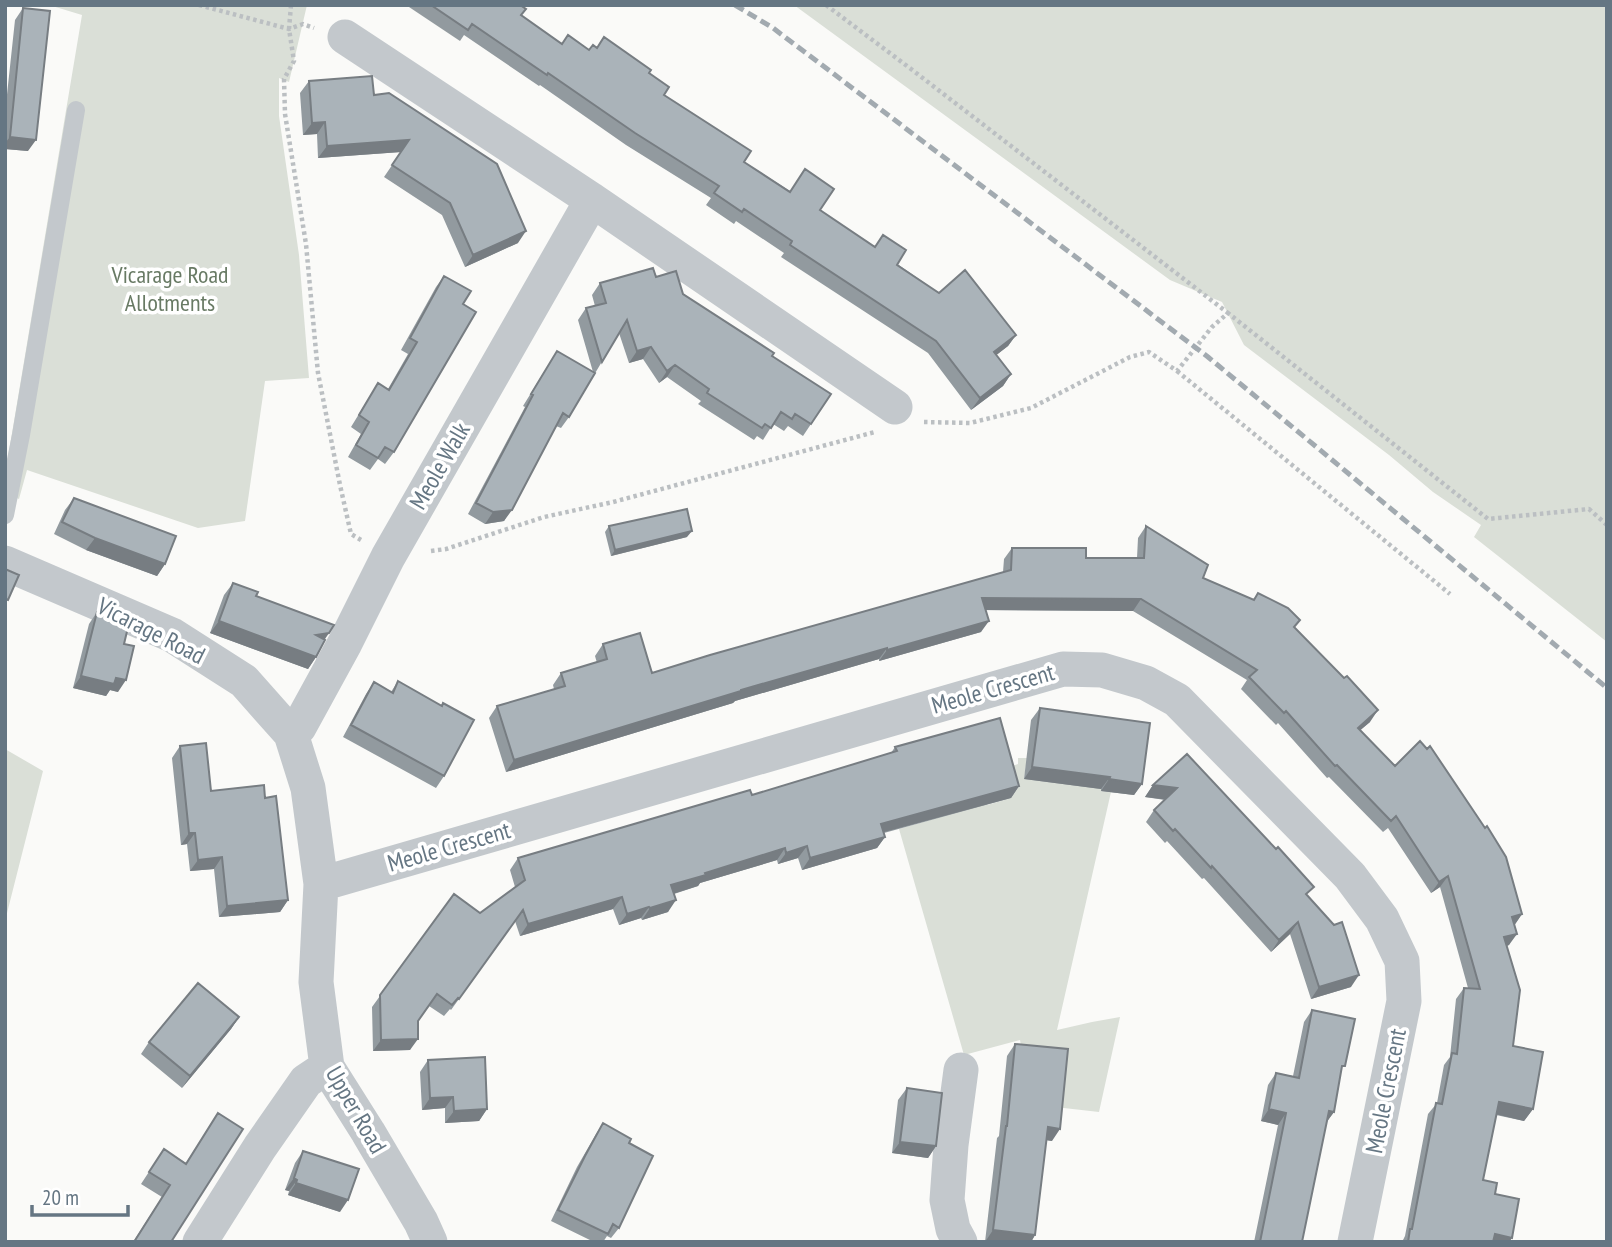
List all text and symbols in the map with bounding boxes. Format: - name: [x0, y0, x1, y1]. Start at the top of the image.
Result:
- park label: Vicarage Road Allotments: [111, 259, 228, 318]
- street label: Meole Walk: [402, 416, 477, 515]
- street label: Vicarage Road: [91, 590, 210, 671]
- street label: Meole Crescent: [928, 656, 1058, 721]
- street label: Meole Crescent: [384, 814, 514, 879]
- street label: Meole Crescent: [1358, 1026, 1413, 1156]
- street label: Upper Road: [319, 1060, 394, 1159]
- scale bar: [32, 1174, 128, 1218]
- text: 20 m: [42, 1184, 79, 1211]

